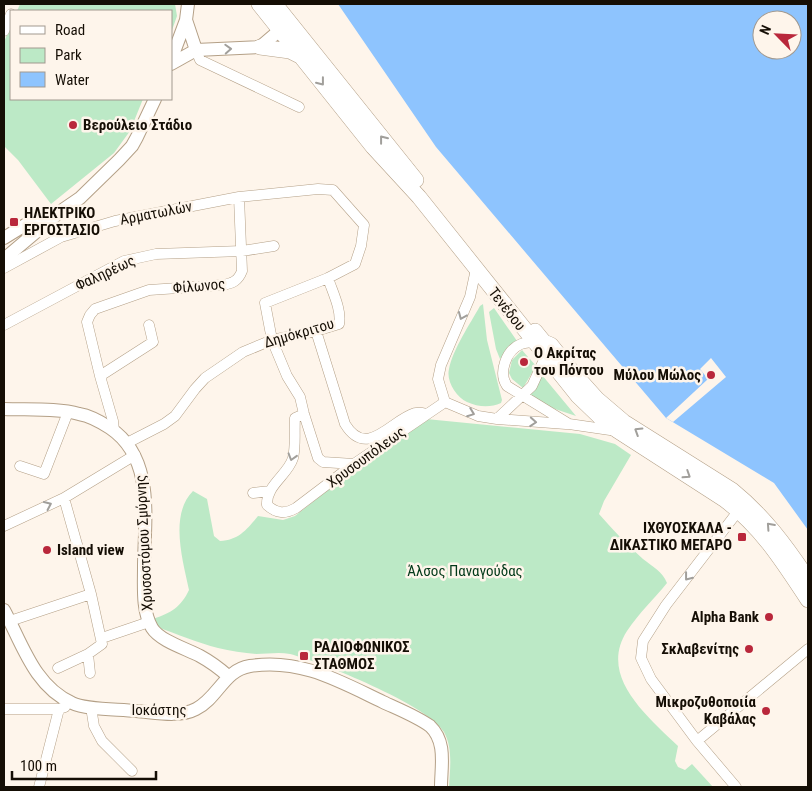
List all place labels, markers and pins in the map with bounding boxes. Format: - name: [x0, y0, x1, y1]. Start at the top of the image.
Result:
- place label: Βερούλειο Στάδιο: [83, 116, 192, 134]
- marker: Βερούλειο Στάδιο: [67, 119, 79, 131]
- place label: ΗΛΕΚΤΡΙΚΟ ΕΡΓΟΣΤΑΣΙΟ: [24, 204, 100, 239]
- marker: ΗΛΕΚΤΡΙΚΟ ΕΡΓΟΣΤΑΣΙΟ: [8, 216, 20, 228]
- place label: Ο Ακρίτας του Πόντου: [534, 344, 604, 379]
- marker: Ο Ακρίτας του Πόντου: [518, 356, 530, 368]
- place label: Μύλου Μώλος: [614, 366, 701, 384]
- marker: Μύλου Μώλος: [705, 369, 717, 381]
- place label: ΙΧΘΥΟΣΚΑΛΑ - ΔΙΚΑΣΤΙΚΟ ΜΕΓΑΡΟ: [610, 519, 732, 554]
- marker: ΙΧΘΥΟΣΚΑΛΑ - ΔΙΚΑΣΤΙΚΟ ΜΕΓΑΡΟ: [736, 531, 748, 543]
- place label: Island view: [57, 541, 125, 559]
- marker: Island view: [41, 544, 53, 556]
- place label: Alpha Bank: [691, 608, 760, 626]
- marker: Alpha Bank: [763, 611, 775, 623]
- place label: ΡΑΔΙΟΦΩΝΙΚΟΣ ΣΤΑΘΜΟΣ: [314, 638, 410, 673]
- place label: Σκλαβενίτης: [661, 640, 739, 658]
- marker: Σκλαβενίτης: [743, 643, 755, 655]
- marker: ΡΑΔΙΟΦΩΝΙΚΟΣ ΣΤΑΘΜΟΣ: [298, 650, 310, 662]
- place label: Μικροζυθοποιία Καβάλας: [656, 693, 757, 728]
- marker: Μικροζυθοποιία Καβάλας: [760, 705, 772, 717]

